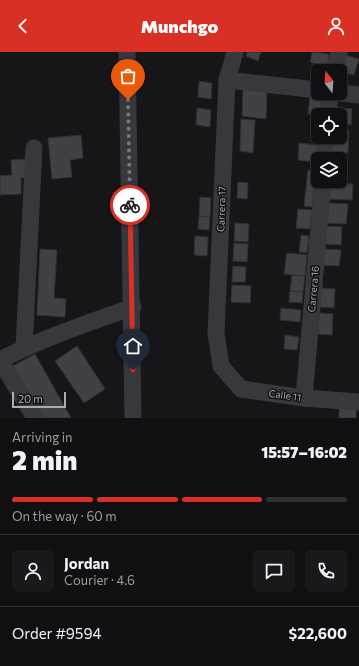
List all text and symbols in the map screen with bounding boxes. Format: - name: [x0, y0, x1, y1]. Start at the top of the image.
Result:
- icon: back: [12, 15, 34, 37]
- text: Munchgo: [141, 15, 218, 37]
- icon: person: [325, 15, 347, 37]
- pin: [111, 59, 145, 100]
- north arrow: [311, 64, 347, 100]
- map controls: [311, 64, 347, 188]
- icon: bag: [117, 65, 139, 87]
- button: locate: [311, 108, 347, 144]
- button: layers: [311, 152, 347, 188]
- courier: [110, 185, 150, 225]
- street label: Carrera 17: [214, 186, 228, 232]
- icon: bike: [119, 194, 141, 216]
- street label: Carrera 16: [305, 265, 321, 313]
- pin: [116, 329, 150, 370]
- icon: home: [122, 335, 144, 357]
- street label: Calle 11: [268, 387, 302, 403]
- scale bar: [12, 390, 66, 409]
- text: 20 m: [18, 392, 43, 405]
- text: Arriving in: [12, 429, 72, 445]
- text: 15:57–16:02: [261, 443, 347, 461]
- text: 2 min: [12, 444, 77, 475]
- text: On the way · 60 m: [12, 508, 117, 524]
- button: person: [12, 550, 54, 592]
- button: chat: [253, 550, 295, 592]
- button: phone: [305, 550, 347, 592]
- text: Jordan: [64, 554, 109, 572]
- text: Courier · 4.6: [64, 572, 135, 588]
- text: Order #9594: [12, 624, 102, 642]
- text: $22,600: [289, 624, 347, 642]

